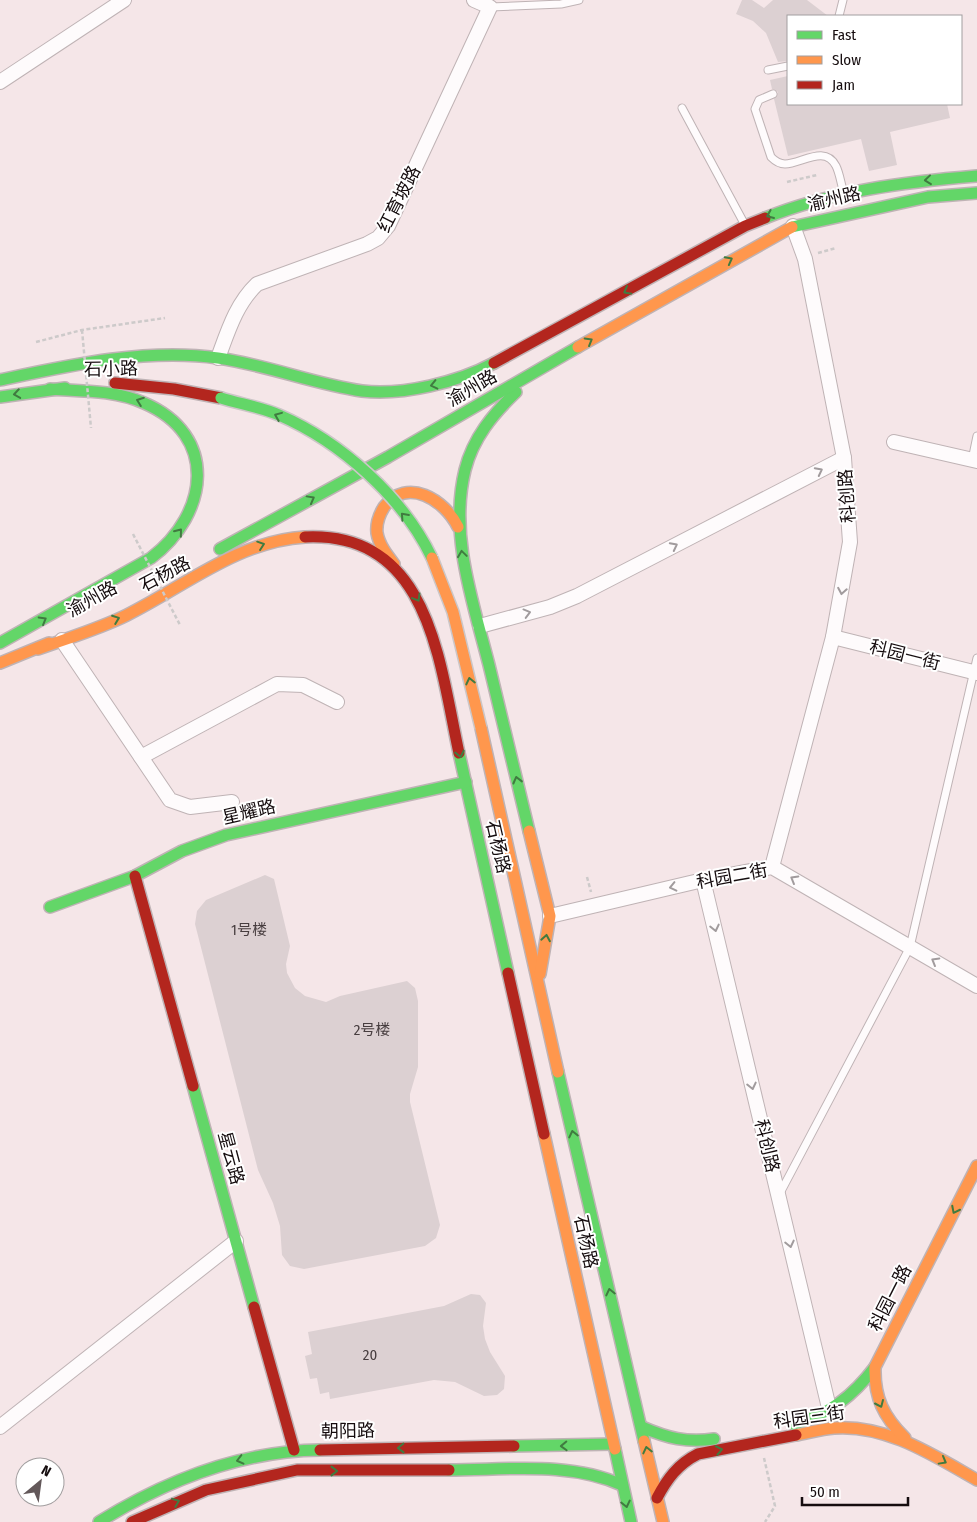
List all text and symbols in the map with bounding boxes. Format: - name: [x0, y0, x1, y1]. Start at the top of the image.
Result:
- legend: [787, 15, 962, 105]
- text: Fast: [832, 26, 856, 44]
- text: Slow: [832, 51, 861, 69]
- text: Jam: [832, 76, 855, 94]
- street label: 红育坡路: [373, 162, 425, 236]
- one-way arrow: [924, 174, 932, 185]
- street label: 渝州路: [805, 182, 863, 216]
- one-way arrow: [766, 209, 775, 220]
- one-way arrow: [724, 256, 733, 266]
- one-way arrow: [623, 285, 632, 295]
- one-way arrow: [583, 337, 592, 347]
- street label: 石小路: [84, 358, 138, 380]
- street label: 渝州路: [443, 365, 501, 411]
- one-way arrow: [430, 379, 439, 390]
- one-way arrow: [13, 389, 21, 399]
- one-way arrow: [136, 397, 145, 407]
- one-way arrow: [274, 411, 283, 422]
- one-way arrow: [813, 467, 822, 477]
- street label: 科创路: [834, 468, 860, 524]
- one-way arrow: [305, 495, 314, 505]
- one-way arrow: [401, 512, 410, 521]
- one-way arrow: [173, 529, 181, 538]
- one-way arrow: [256, 541, 264, 551]
- one-way arrow: [669, 542, 678, 552]
- one-way arrow: [457, 549, 468, 557]
- street label: 石杨路: [136, 552, 194, 596]
- street label: 渝州路: [63, 576, 121, 622]
- one-way arrow: [837, 586, 847, 595]
- one-way arrow: [410, 593, 420, 602]
- one-way arrow: [522, 608, 531, 619]
- one-way arrow: [112, 615, 120, 625]
- one-way arrow: [37, 616, 46, 626]
- street label: 科园一街: [867, 636, 943, 674]
- one-way arrow: [465, 677, 476, 686]
- one-way arrow: [454, 750, 465, 759]
- one-way arrow: [512, 775, 523, 784]
- street label: 星耀路: [220, 795, 278, 829]
- street label: 石杨路: [481, 818, 515, 876]
- street label: 科园二街: [695, 859, 769, 893]
- one-way arrow: [791, 876, 800, 886]
- one-way arrow: [669, 881, 678, 892]
- house number: 1号楼: [231, 921, 267, 939]
- one-way arrow: [709, 923, 720, 932]
- one-way arrow: [541, 934, 551, 942]
- one-way arrow: [931, 957, 940, 967]
- house number: 2号楼: [354, 1021, 390, 1039]
- one-way arrow: [746, 1081, 757, 1090]
- street label: 科创路: [750, 1117, 784, 1175]
- street label: 星云路: [213, 1129, 249, 1187]
- one-way arrow: [568, 1129, 579, 1138]
- one-way arrow: [951, 1205, 961, 1214]
- street label: 石杨路: [570, 1213, 602, 1271]
- one-way arrow: [784, 1239, 795, 1248]
- street label: 科园一路: [864, 1261, 916, 1335]
- one-way arrow: [605, 1287, 616, 1296]
- house number: 20: [363, 1346, 377, 1364]
- one-way arrow: [873, 1399, 884, 1408]
- street label: 科园三街: [772, 1401, 846, 1433]
- street label: 朝阳路: [321, 1420, 375, 1442]
- one-way arrow: [560, 1440, 568, 1451]
- one-way arrow: [397, 1443, 405, 1453]
- one-way arrow: [715, 1445, 724, 1455]
- one-way arrow: [642, 1446, 653, 1455]
- one-way arrow: [235, 1454, 244, 1465]
- one-way arrow: [938, 1455, 947, 1465]
- north arrow: [15, 1457, 65, 1507]
- text: N: [38, 1462, 54, 1481]
- one-way arrow: [330, 1466, 338, 1476]
- scale bar: [802, 1474, 908, 1506]
- text: 50 m: [810, 1483, 840, 1501]
- one-way arrow: [171, 1497, 180, 1508]
- one-way arrow: [620, 1499, 631, 1508]

